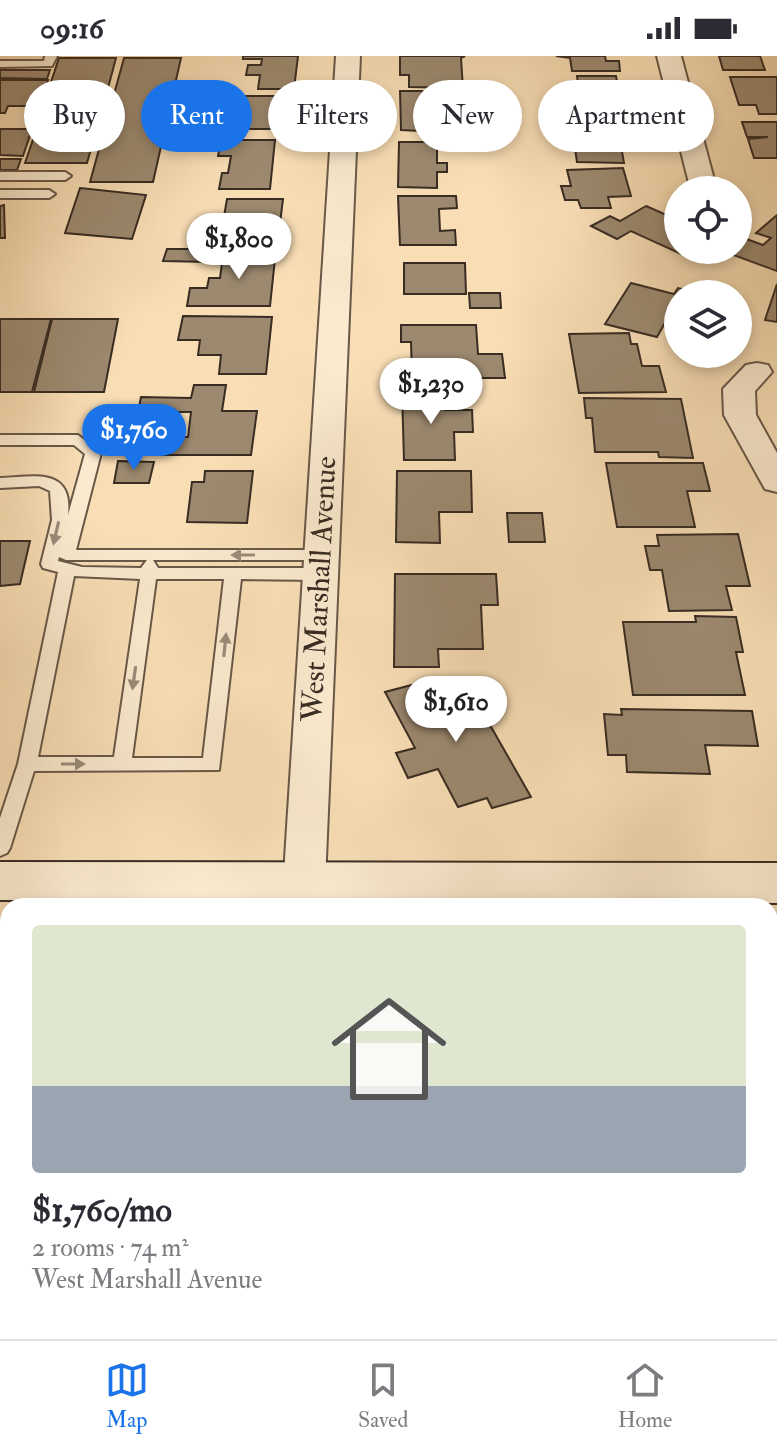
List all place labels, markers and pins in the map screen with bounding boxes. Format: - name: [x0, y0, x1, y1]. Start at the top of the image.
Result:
- pin: $1,800: [174, 213, 304, 281]
- pin: $1,230: [366, 358, 496, 426]
- pin: $1,760: [69, 404, 199, 472]
- pin: $1,610: [391, 676, 521, 744]

